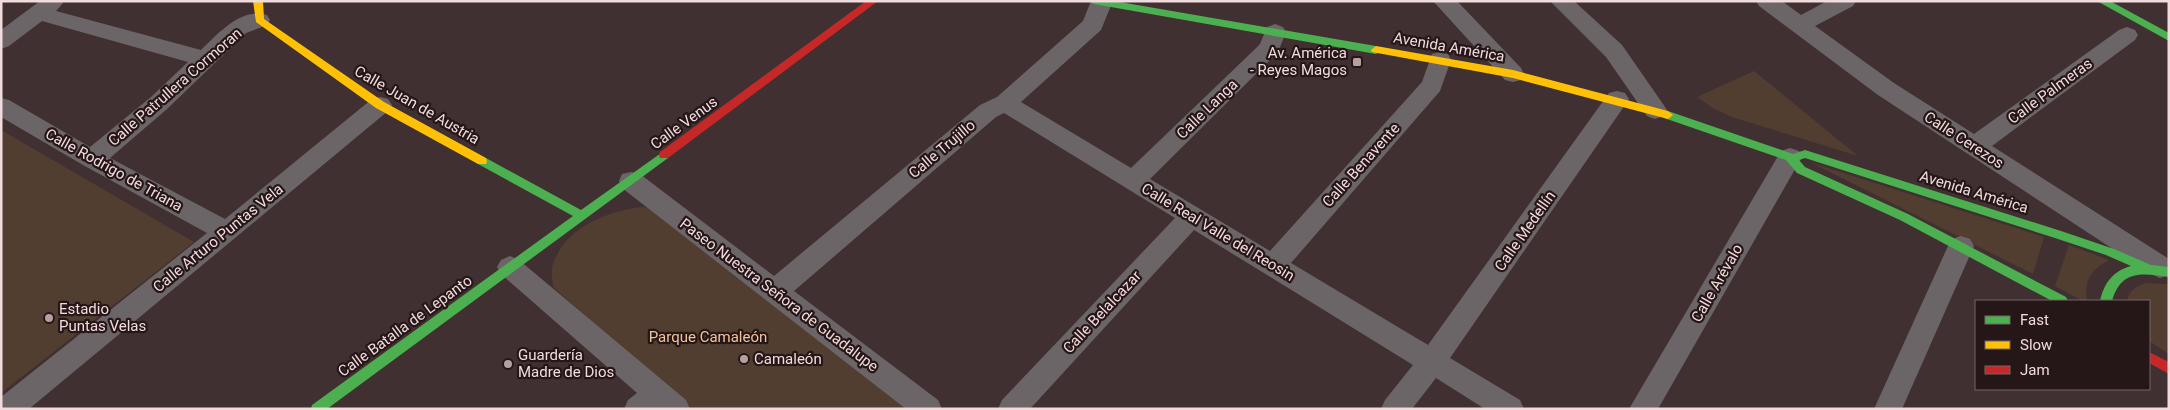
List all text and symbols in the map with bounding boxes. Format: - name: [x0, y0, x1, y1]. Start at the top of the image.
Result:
- street label: Calle Patrullera Cormoran: [105, 24, 245, 150]
- street label: Avenida América: [1392, 28, 1506, 66]
- place label: Av. América - Reyes Magos: [1250, 44, 1347, 79]
- street label: Calle Palmeras: [2004, 54, 2096, 128]
- marker: Av. América - Reyes Magos: [1351, 56, 1363, 68]
- street label: Calle Juan de Austria: [351, 62, 483, 148]
- street label: Calle Langa: [1173, 75, 1241, 143]
- street label: Calle Venus: [647, 93, 721, 153]
- street label: Calle Cerezos: [1921, 108, 2007, 172]
- street label: Calle Trujillo: [905, 116, 979, 182]
- street label: Calle Benavente: [1319, 119, 1403, 211]
- street label: Calle Rodrigo de Triana: [42, 125, 186, 215]
- street label: Avenida América: [1918, 167, 2030, 217]
- street label: Calle Real Valle del Reosin: [1138, 179, 1298, 285]
- street label: Calle Arturo Puntas Vela: [149, 180, 287, 296]
- street label: Calle Medellín: [1491, 187, 1559, 275]
- street label: Paseo Nuestra Señora de Guadalupe: [676, 214, 882, 376]
- street label: Calle Arévalo: [1687, 241, 1747, 325]
- street label: Calle Belalcazar: [1059, 267, 1145, 357]
- street label: Calle Batalla de Lepanto: [335, 271, 475, 381]
- place label: Estadio Puntas Velas: [59, 300, 146, 335]
- legend: [1975, 300, 2150, 390]
- text: Fast: [2020, 311, 2049, 329]
- marker: Estadio Puntas Velas: [43, 312, 55, 324]
- park label: Parque Camaleón: [649, 328, 767, 346]
- text: Slow: [2020, 336, 2052, 354]
- place label: Guardería Madre de Dios: [518, 346, 614, 381]
- place label: Camaleón: [754, 350, 822, 368]
- marker: Camaleón: [738, 353, 750, 365]
- marker: Guardería Madre de Dios: [502, 358, 514, 370]
- text: Jam: [2020, 361, 2050, 379]

